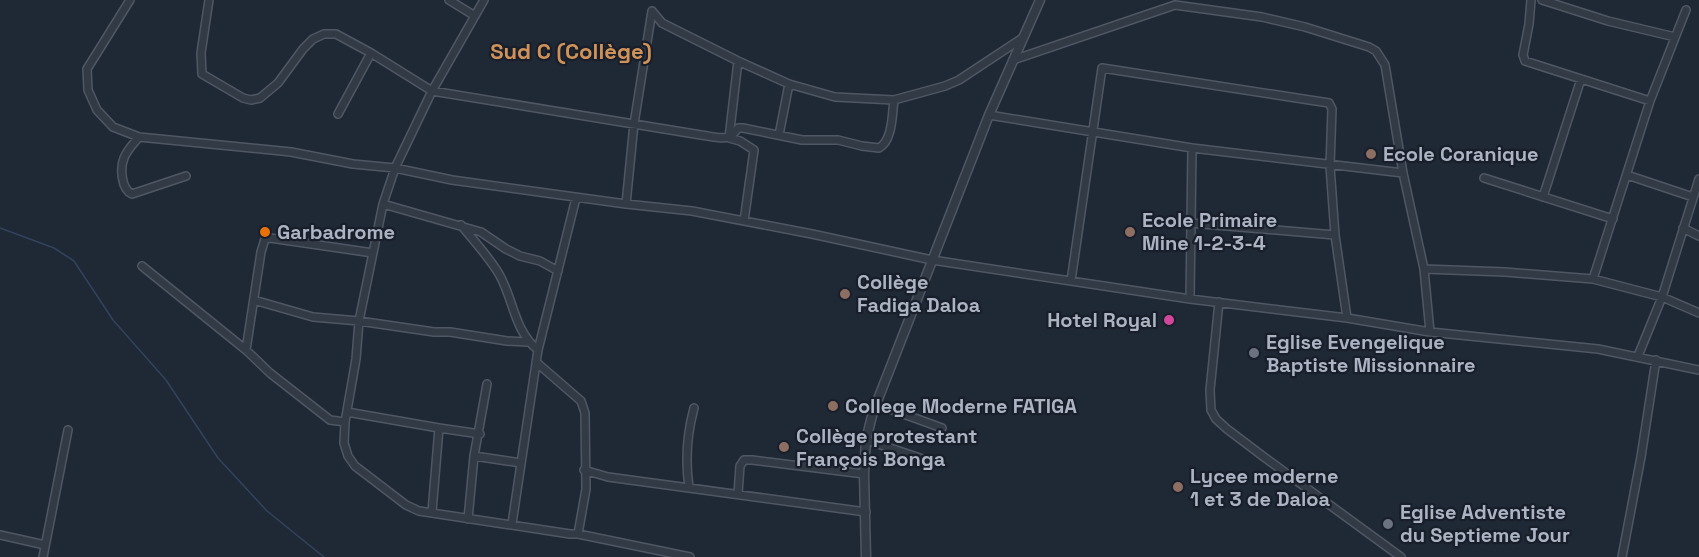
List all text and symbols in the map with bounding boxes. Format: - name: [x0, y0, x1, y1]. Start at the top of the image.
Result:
- district label: Sud C (Collège): [490, 37, 652, 65]
- place label: Ecole Coranique: [1383, 141, 1539, 167]
- marker: Ecole Coranique: [1364, 147, 1378, 161]
- place label: Ecole Primaire Mine 1-2-3-4: [1142, 207, 1277, 256]
- place label: Garbadrome: [277, 219, 395, 245]
- marker: Garbadrome: [258, 225, 272, 239]
- marker: Ecole Primaire Mine 1-2-3-4: [1123, 225, 1137, 239]
- place label: Collège Fadiga Daloa: [857, 269, 981, 318]
- marker: Collège Fadiga Daloa: [838, 287, 852, 301]
- place label: Hotel Royal: [1047, 307, 1157, 333]
- marker: Hotel Royal: [1162, 313, 1176, 327]
- place label: Eglise Evengelique Baptiste Missionnaire: [1266, 329, 1475, 378]
- marker: Eglise Evengelique Baptiste Missionnaire: [1247, 346, 1261, 360]
- place label: College Moderne FATIGA: [845, 393, 1077, 419]
- marker: College Moderne FATIGA: [826, 399, 840, 413]
- place label: Collège protestant François Bonga: [796, 423, 977, 472]
- marker: Collège protestant François Bonga: [777, 440, 791, 454]
- place label: Lycee moderne 1 et 3 de Daloa: [1190, 463, 1338, 512]
- marker: Lycee moderne 1 et 3 de Daloa: [1171, 480, 1185, 494]
- place label: Eglise Adventiste du Septieme Jour: [1400, 499, 1570, 548]
- marker: Eglise Adventiste du Septieme Jour: [1381, 517, 1395, 531]

